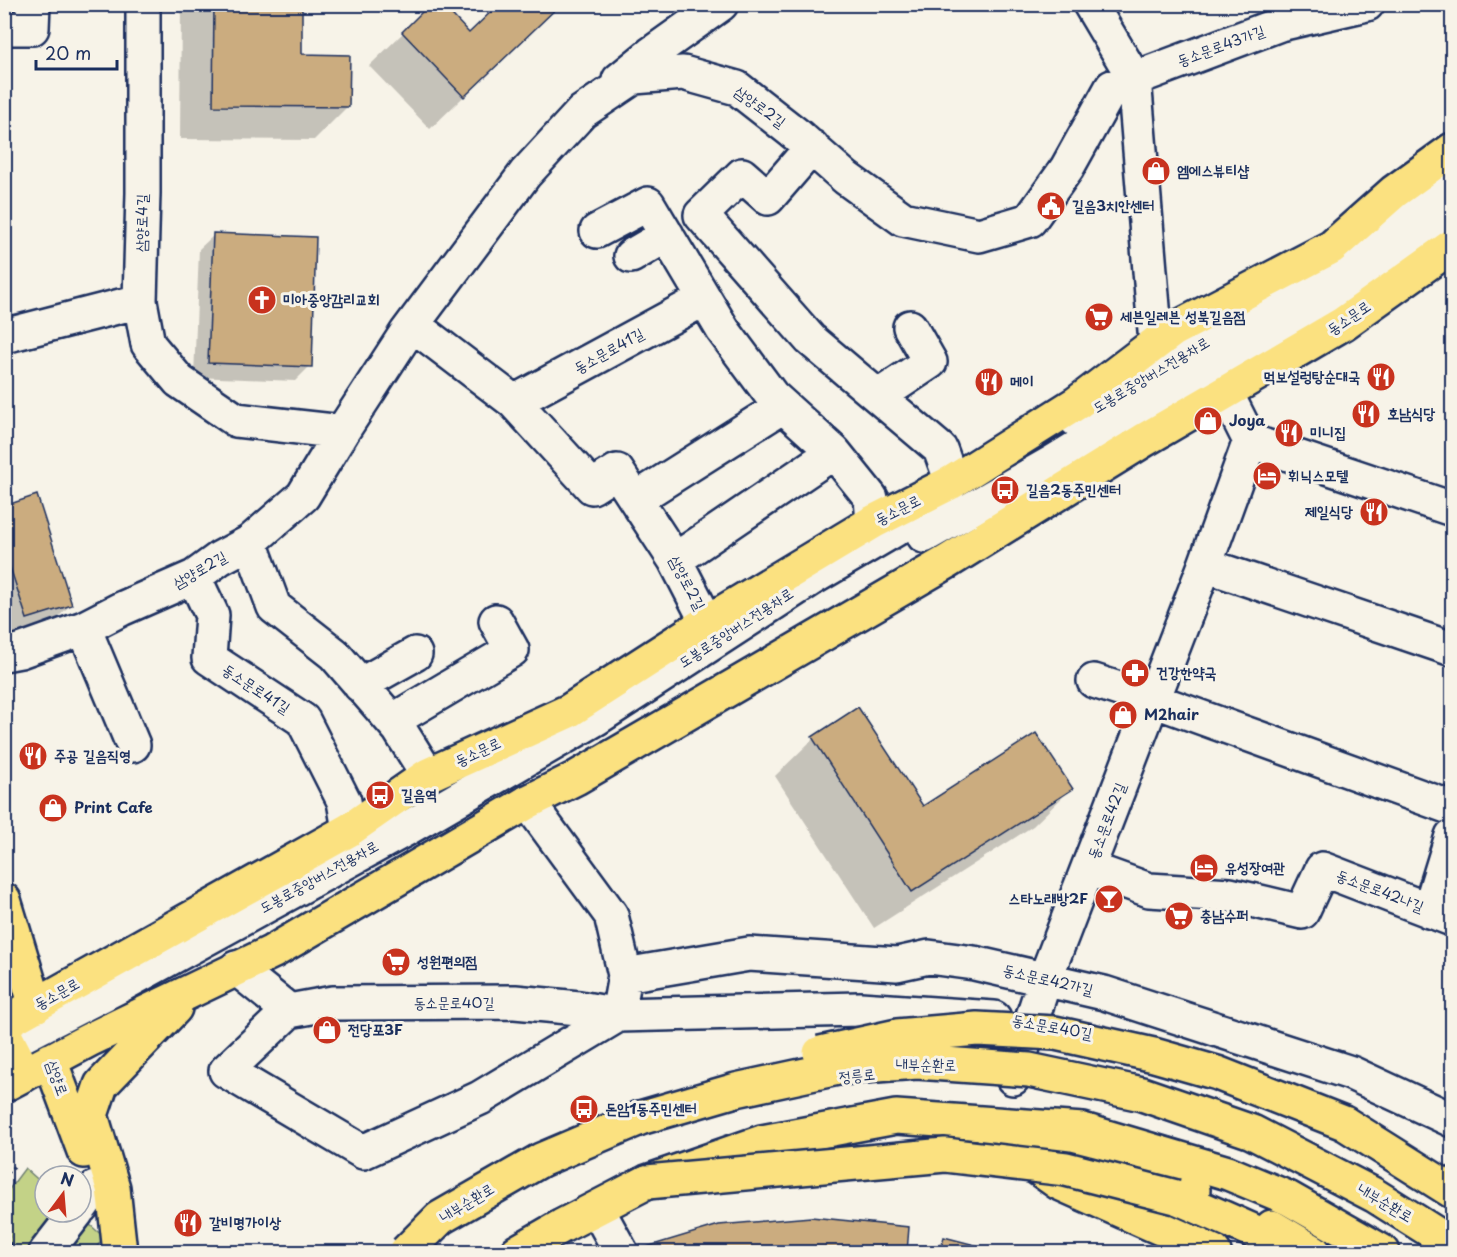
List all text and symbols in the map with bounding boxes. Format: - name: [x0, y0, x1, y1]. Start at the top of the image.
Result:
- street label: 동소문로43가길: [1173, 18, 1268, 71]
- scale bar: [36, 33, 117, 71]
- text: 20 m: [45, 39, 91, 66]
- street label: 삼양로2길: [730, 79, 791, 132]
- shop icon: 엠에스뷰티샵: [1140, 155, 1172, 187]
- place label: 엠에스뷰티샵: [1177, 158, 1249, 181]
- public building icon: 길음3치안센터: [1035, 190, 1067, 222]
- place label: 길음3치안센터: [1072, 193, 1154, 216]
- street label: 삼양로4길: [128, 194, 153, 252]
- church icon: 미아중앙감리교회: [246, 284, 278, 316]
- place label: 미아중앙감리교회: [283, 287, 380, 310]
- street label: 동소문로: [1322, 294, 1375, 340]
- supermarket icon: 세븐일레븐 성북길음점: [1083, 301, 1115, 333]
- place label: 세븐일레븐 성북길음점: [1120, 304, 1246, 327]
- street label: 동소문로41길: [569, 321, 648, 378]
- street label: 도봉로중앙버스전용차로: [1087, 330, 1213, 418]
- restaurant icon: 먹보설렁탕순대국: [1365, 361, 1397, 393]
- place label: 먹보설렁탕순대국: [1263, 364, 1360, 387]
- restaurant icon: 메이: [973, 366, 1005, 398]
- place label: 메이: [1010, 369, 1034, 392]
- restaurant icon: 호남식당: [1350, 398, 1382, 430]
- place label: 호남식당: [1387, 401, 1435, 424]
- shop icon: Joya: [1192, 405, 1224, 437]
- place label: Joya: [1229, 408, 1265, 431]
- restaurant icon: 미니집: [1273, 417, 1305, 449]
- place label: 미니집: [1310, 420, 1346, 443]
- hotel icon: 휘닉스모텔: [1251, 460, 1283, 492]
- place label: 휘닉스모텔: [1288, 463, 1348, 486]
- bus stop icon: 길음2동주민센터: [989, 474, 1021, 506]
- place label: 길음2동주민센터: [1026, 477, 1121, 500]
- street label: 동소문로: [871, 487, 924, 530]
- restaurant icon: 제일식당: [1358, 496, 1390, 528]
- place label: 제일식당: [1305, 499, 1353, 522]
- street label: 삼양로2길: [168, 544, 231, 593]
- street label: 삼양로2길: [664, 551, 712, 614]
- street label: 도봉로중앙버스전용차로: [673, 581, 797, 673]
- street label: 동소문로41길: [218, 657, 295, 718]
- pharmacy icon: 건강한약국: [1119, 657, 1151, 689]
- place label: 건강한약국: [1156, 660, 1216, 683]
- shop icon: M2hair: [1107, 699, 1139, 731]
- place label: M2hair: [1144, 702, 1199, 725]
- street label: 동소문로: [451, 730, 504, 771]
- restaurant icon: 주공 길음직영: [17, 740, 49, 772]
- place label: 주공 길음직영: [54, 743, 131, 766]
- bus stop icon: 길음역: [364, 779, 396, 811]
- street label: 동소문로42길: [1080, 779, 1131, 862]
- place label: 길음역: [401, 782, 437, 805]
- shop icon: Print Cafe: [37, 792, 69, 824]
- place label: Print Cafe: [74, 795, 153, 818]
- street label: 도봉로중앙버스전용차로: [255, 833, 382, 918]
- hotel icon: 유성장여관: [1188, 852, 1220, 884]
- place label: 유성장여관: [1225, 855, 1285, 878]
- street label: 동소문로42나길: [1333, 862, 1428, 917]
- bar icon: 스타노래방2F: [1093, 883, 1125, 915]
- place label: 스타노래방2F: [1008, 886, 1088, 909]
- supermarket icon: 충남수퍼: [1163, 900, 1195, 932]
- place label: 충남수퍼: [1200, 903, 1248, 926]
- supermarket icon: 성원편의점: [380, 946, 412, 978]
- place label: 성원편의점: [417, 949, 477, 972]
- street label: 동소문로42가길: [1001, 957, 1096, 1000]
- street label: 동소문로: [30, 971, 83, 1014]
- street label: 동소문로40길: [413, 990, 495, 1013]
- street label: 동소문로40길: [1010, 1007, 1094, 1044]
- shop icon: 전당포3F: [311, 1014, 343, 1046]
- place label: 전당포3F: [347, 1017, 403, 1040]
- street label: 내부순환로: [896, 1051, 956, 1076]
- street label: 삼양로: [41, 1057, 75, 1098]
- street label: 정릉로: [838, 1061, 876, 1088]
- bus stop icon: 돈암1동주민센터: [568, 1093, 600, 1125]
- place label: 돈암1동주민센터: [605, 1096, 697, 1119]
- north arrow: [33, 1164, 93, 1224]
- text: N: [58, 1165, 77, 1192]
- street label: 내부순환로: [435, 1176, 498, 1227]
- street label: 내부순환로: [1354, 1177, 1418, 1227]
- restaurant icon: 갈비명가이상: [172, 1207, 204, 1239]
- place label: 갈비명가이상: [209, 1210, 281, 1233]

